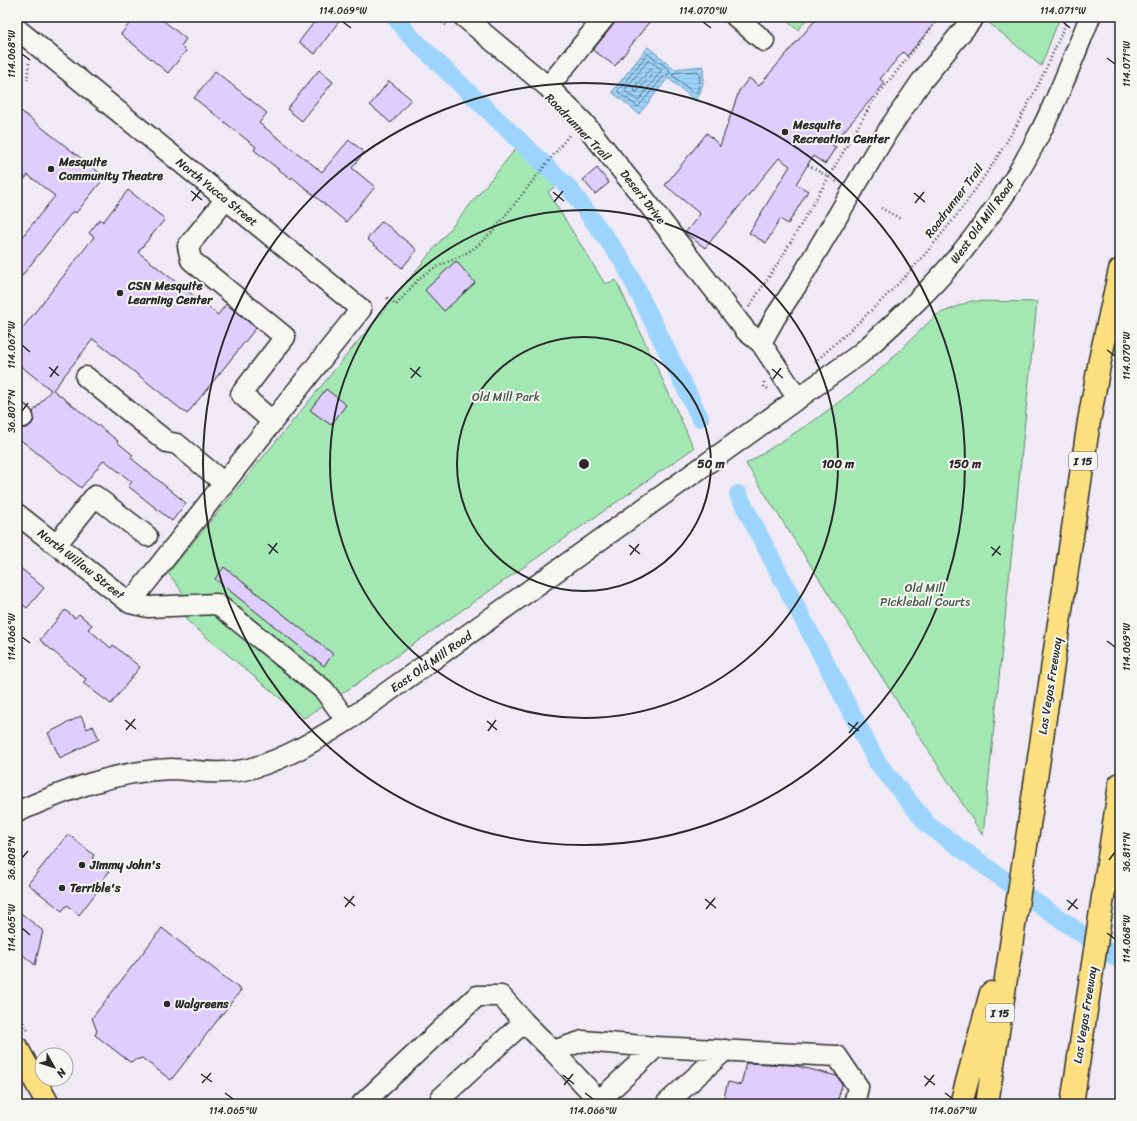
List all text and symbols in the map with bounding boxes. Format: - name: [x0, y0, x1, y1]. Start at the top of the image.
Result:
- text: 114.069°W: [319, 2, 367, 20]
- text: 114.070°W: [679, 2, 727, 20]
- text: 114.071°W: [1040, 2, 1086, 20]
- text: 114.068°W: [3, 30, 21, 78]
- text: 114.071°W: [1118, 41, 1136, 87]
- street label: Roadrunner Trail: [540, 88, 617, 167]
- place label: Mesquite Recreation Center: [792, 114, 890, 150]
- marker: Mesquite Recreation Center: [780, 127, 790, 137]
- place label: Mesquite Community Theatre: [58, 151, 163, 187]
- street label: North Yucca Street: [171, 152, 263, 232]
- street label: Roadrunner Trail: [919, 159, 990, 243]
- marker: Mesquite Community Theatre: [46, 164, 56, 174]
- street label: Desert Drive: [614, 165, 672, 229]
- street label: West Old Mill Road: [944, 174, 1021, 268]
- place label: CSN Mesquite Learning Center: [127, 275, 213, 311]
- marker: CSN Mesquite Learning Center: [115, 288, 125, 298]
- text: 114.067°W: [3, 321, 21, 369]
- text: 114.070°W: [1118, 332, 1136, 380]
- park label: Old Mill Park: [472, 386, 540, 408]
- text: 36.807°N: [3, 389, 21, 433]
- road number: I 15: [1069, 452, 1097, 470]
- text: 50 m: [697, 453, 725, 475]
- text: 100 m: [822, 453, 855, 475]
- text: 150 m: [949, 453, 982, 475]
- centre of rings: [577, 457, 591, 471]
- street label: North Willow Street: [33, 523, 130, 606]
- park label: Old Mill Pickleball Courts: [880, 577, 970, 613]
- text: 114.066°W: [3, 613, 21, 661]
- text: 114.069°W: [1118, 623, 1136, 671]
- street label: East Old Mill Road: [385, 625, 478, 699]
- street label: Las Vegas Freeway: [1031, 635, 1069, 736]
- text: 36.811°N: [1118, 832, 1136, 872]
- text: 36.808°N: [3, 836, 21, 880]
- place label: Jimmy John's: [89, 854, 162, 876]
- marker: Jimmy John's: [77, 860, 87, 870]
- place label: Terrible's: [70, 877, 121, 899]
- marker: Terrible's: [57, 883, 67, 893]
- text: 114.065°W: [3, 904, 21, 952]
- text: 114.068°W: [1118, 915, 1136, 963]
- street label: Las Vegas Freeway: [1066, 964, 1104, 1065]
- place label: Walgreens: [175, 993, 229, 1015]
- marker: Walgreens: [162, 999, 172, 1009]
- road number: I 15: [986, 1004, 1014, 1022]
- north arrow: [34, 1047, 74, 1087]
- text: N: [51, 1063, 72, 1082]
- text: 114.065°W: [209, 1102, 257, 1120]
- text: 114.066°W: [569, 1102, 617, 1120]
- text: 114.067°W: [929, 1102, 977, 1120]

